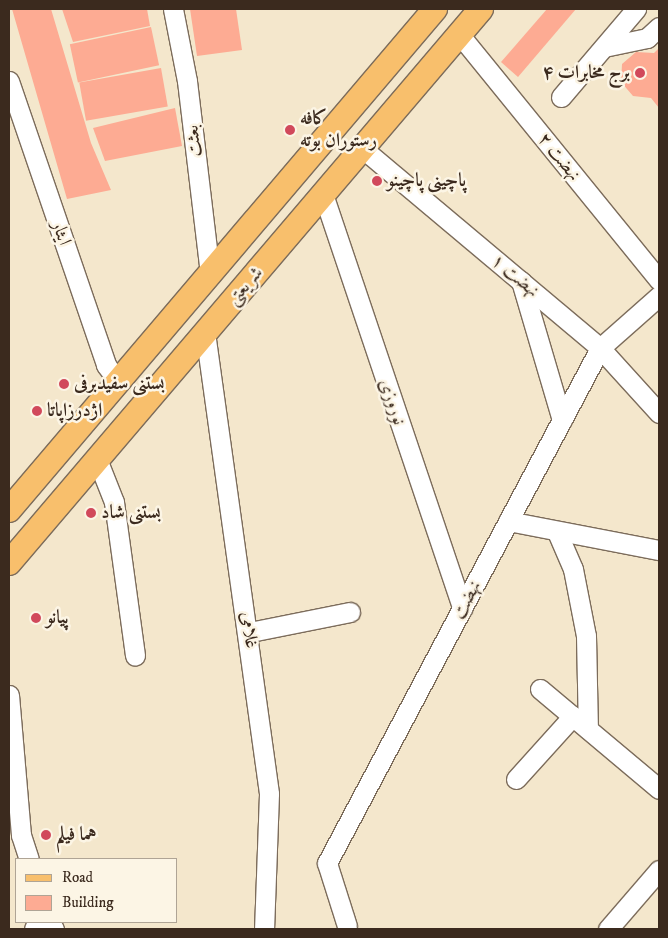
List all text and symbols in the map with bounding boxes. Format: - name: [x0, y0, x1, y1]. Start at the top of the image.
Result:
- place label: برج مخابرات ۴: [542, 62, 630, 84]
- marker: برج مخابرات ۴: [634, 67, 646, 79]
- place label: کافه رستوران بوته: [300, 108, 377, 152]
- street label: بعثت: [181, 124, 207, 158]
- marker: کافه رستوران بوته: [284, 124, 296, 136]
- street label: نهضت ۲: [533, 128, 585, 186]
- place label: پاچینی پاچینو: [387, 170, 466, 192]
- marker: پاچینی پاچینو: [371, 175, 383, 187]
- street label: ایثار: [46, 218, 76, 248]
- street label: نهضت ۱: [486, 249, 544, 303]
- street label: شریعتی: [222, 262, 268, 310]
- place label: بستنی سفیدبرفی: [74, 373, 164, 395]
- street label: نوروزی: [373, 376, 411, 428]
- marker: بستنی سفیدبرفی: [58, 378, 70, 390]
- place label: اژدرزاپاتا: [47, 400, 102, 422]
- marker: اژدرزاپاتا: [31, 405, 43, 417]
- place label: بستنی شاد: [101, 502, 161, 524]
- marker: بستنی شاد: [85, 507, 97, 519]
- street label: نهضت: [447, 577, 487, 623]
- place label: پیانو: [46, 607, 69, 629]
- street label: غلامی: [235, 610, 263, 650]
- marker: پیانو: [30, 612, 42, 624]
- place label: هما فیلم: [56, 824, 97, 846]
- marker: هما فیلم: [40, 829, 52, 841]
- legend: [15, 858, 178, 923]
- text: Road: [62, 868, 93, 887]
- text: Building: [62, 893, 114, 912]

